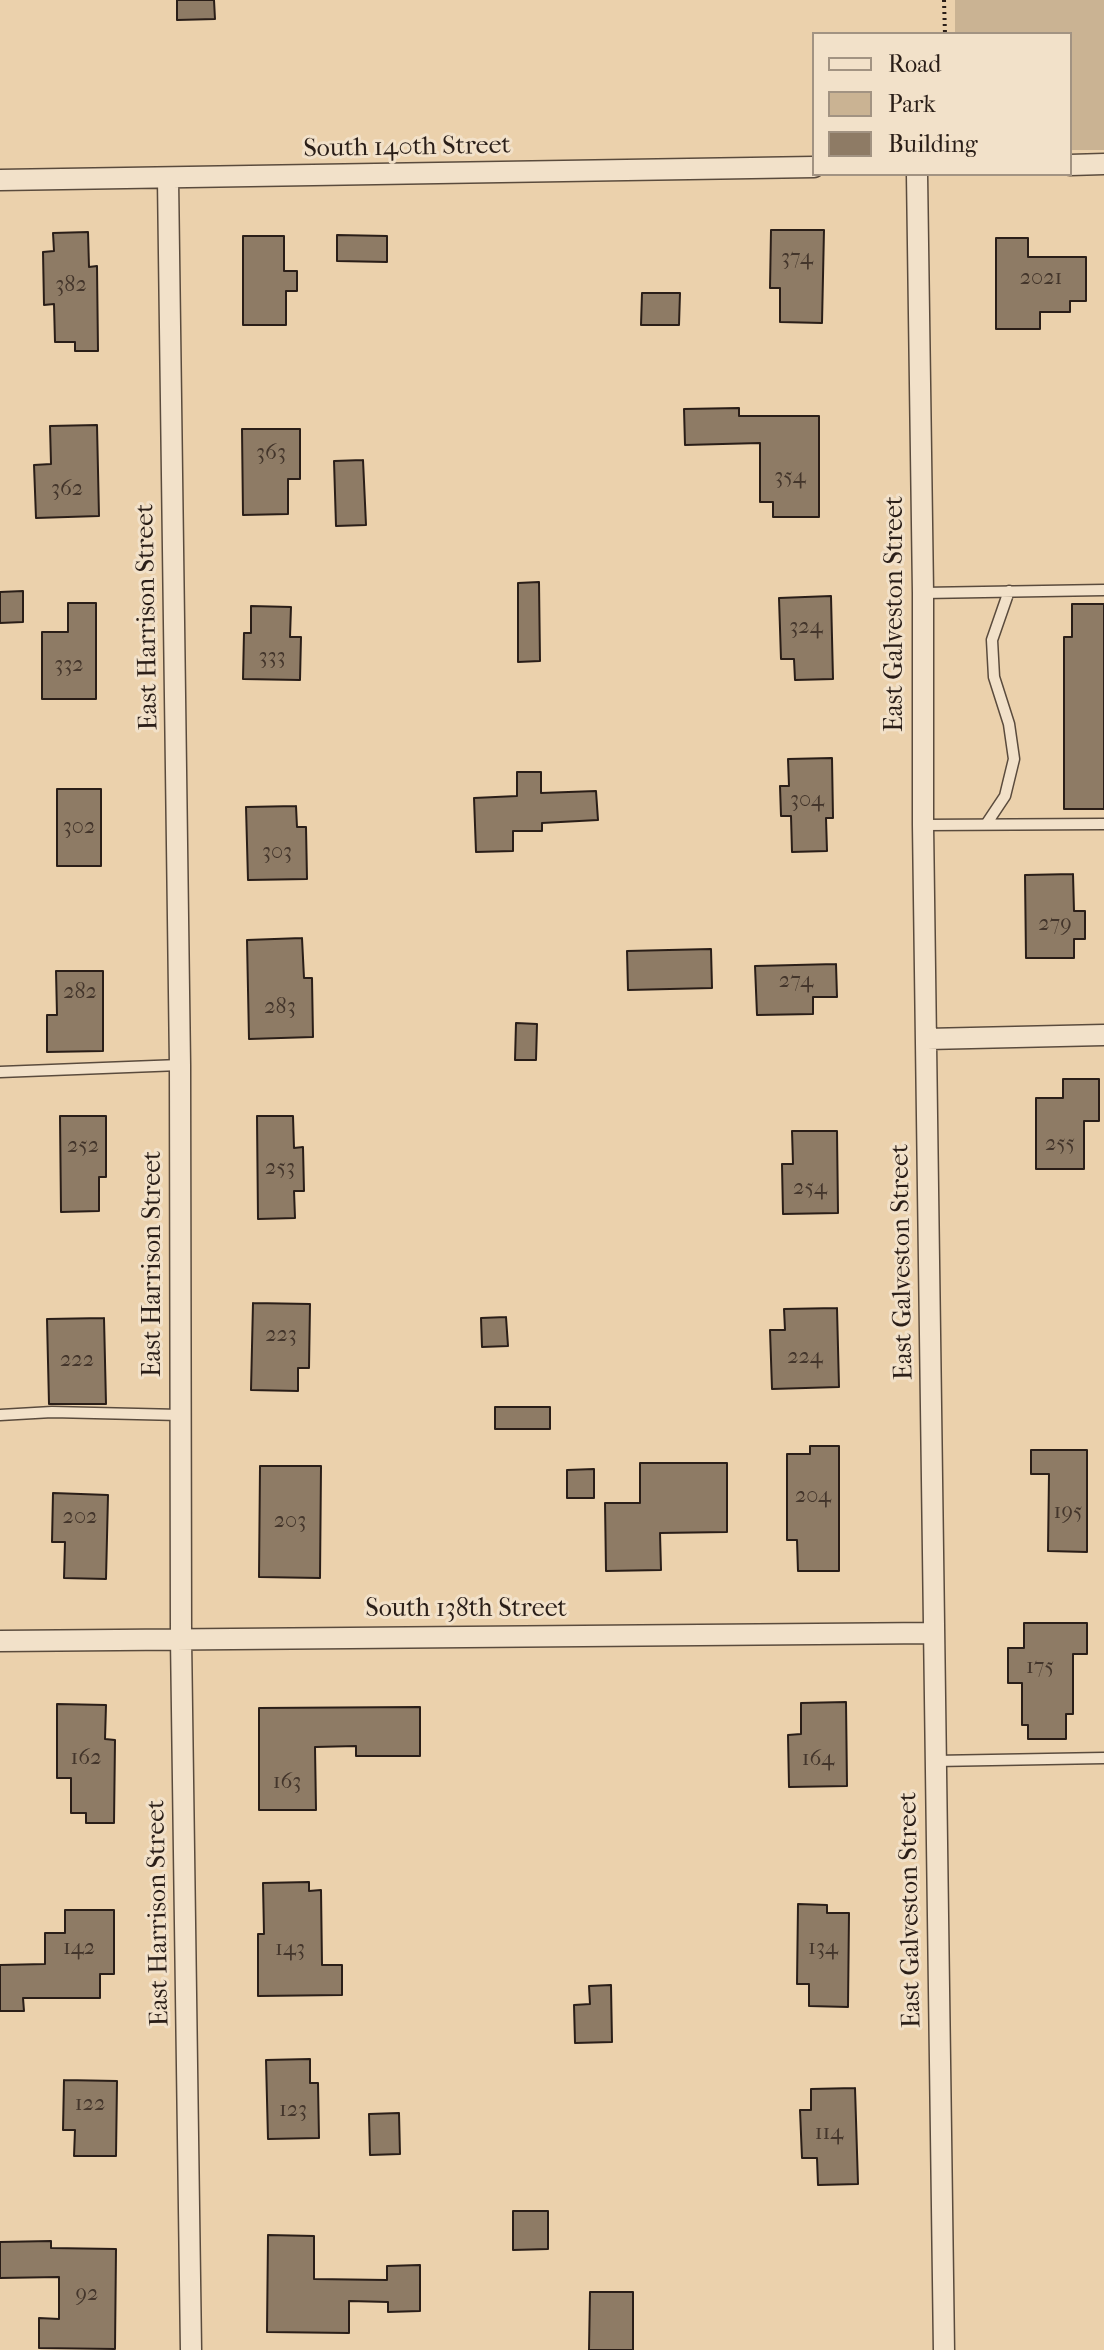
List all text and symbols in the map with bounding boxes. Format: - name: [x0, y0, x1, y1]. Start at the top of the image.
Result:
- legend: [812, 32, 1072, 176]
- text: Road: [888, 50, 941, 78]
- text: Park: [888, 90, 936, 118]
- text: Building: [888, 130, 978, 158]
- street label: South 140th Street: [303, 131, 511, 165]
- house number: 374: [781, 246, 813, 272]
- house number: 2021: [1020, 266, 1062, 292]
- house number: 382: [55, 273, 87, 299]
- house number: 363: [256, 441, 286, 467]
- house number: 354: [774, 465, 806, 491]
- house number: 362: [51, 477, 83, 503]
- street label: East Galveston Street: [880, 496, 912, 732]
- street label: East Harrison Street: [130, 503, 166, 731]
- house number: 324: [789, 615, 823, 641]
- house number: 333: [258, 645, 286, 671]
- house number: 332: [54, 653, 84, 679]
- house number: 304: [790, 788, 824, 814]
- house number: 302: [63, 815, 95, 841]
- house number: 303: [262, 840, 292, 866]
- house number: 279: [1038, 912, 1072, 938]
- house number: 274: [779, 969, 813, 995]
- house number: 282: [63, 980, 97, 1006]
- house number: 283: [264, 995, 296, 1021]
- house number: 255: [1045, 1132, 1075, 1158]
- house number: 252: [67, 1134, 99, 1160]
- street label: East Galveston Street: [885, 1144, 921, 1380]
- street label: East Harrison Street: [138, 1151, 170, 1377]
- house number: 253: [265, 1156, 295, 1182]
- house number: 254: [793, 1176, 827, 1202]
- house number: 223: [265, 1323, 297, 1349]
- house number: 224: [787, 1345, 823, 1371]
- house number: 222: [60, 1348, 94, 1374]
- house number: 204: [795, 1484, 831, 1510]
- house number: 195: [1054, 1500, 1082, 1526]
- house number: 202: [63, 1505, 97, 1531]
- house number: 203: [274, 1509, 306, 1535]
- street label: South 138th Street: [365, 1594, 567, 1626]
- house number: 175: [1026, 1655, 1054, 1681]
- house number: 162: [71, 1746, 101, 1772]
- house number: 164: [802, 1747, 834, 1773]
- house number: 163: [273, 1770, 301, 1796]
- street label: East Galveston Street: [893, 1792, 929, 2028]
- street label: East Harrison Street: [141, 1799, 177, 2027]
- house number: 142: [63, 1936, 95, 1962]
- house number: 134: [808, 1936, 838, 1962]
- house number: 143: [275, 1937, 305, 1963]
- house number: 122: [75, 2092, 105, 2118]
- house number: 123: [279, 2098, 307, 2124]
- house number: 114: [815, 2121, 843, 2147]
- house number: 92: [76, 2282, 98, 2308]

